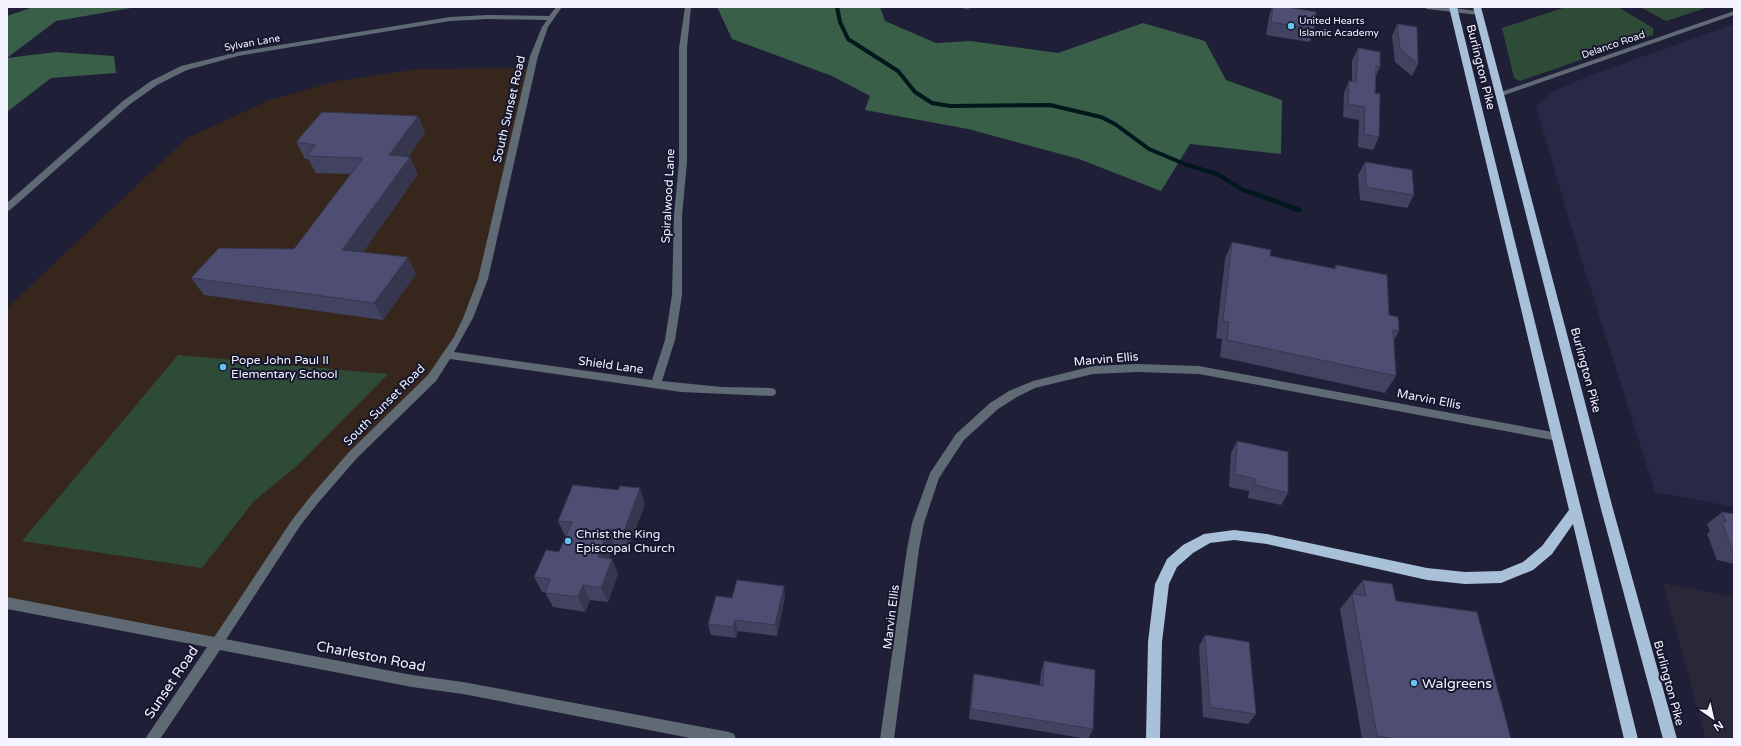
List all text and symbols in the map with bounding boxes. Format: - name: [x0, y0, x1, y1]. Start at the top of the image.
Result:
- place label: United Hearts Islamic Academy: [1299, 15, 1380, 39]
- marker: United Hearts Islamic Academy: [1286, 21, 1296, 31]
- street label: Burlington Pike: [1464, 23, 1498, 111]
- street label: Delanco Road: [1580, 28, 1647, 61]
- street label: Sylvan Lane: [223, 32, 281, 54]
- street label: South Sunset Road: [490, 54, 528, 164]
- street label: Spiralwood Lane: [659, 148, 677, 244]
- street label: Burlington Pike: [1568, 326, 1604, 414]
- street label: Marvin Ellis: [1073, 349, 1139, 369]
- place label: Pope John Paul II Elementary School: [231, 353, 338, 381]
- street label: Shield Lane: [577, 353, 645, 377]
- street label: South Sunset Road: [340, 361, 428, 449]
- marker: Pope John Paul II Elementary School: [218, 362, 228, 372]
- street label: Marvin Ellis: [1396, 386, 1463, 412]
- place label: Christ the King Episcopal Church: [576, 527, 675, 555]
- marker: Christ the King Episcopal Church: [563, 536, 573, 546]
- street label: Marvin Ellis: [880, 584, 902, 650]
- street label: Charleston Road: [315, 638, 427, 675]
- street label: Burlington Pike: [1651, 639, 1687, 727]
- street label: Sunset Road: [141, 643, 202, 722]
- place label: Walgreens: [1422, 675, 1492, 692]
- marker: Walgreens: [1409, 678, 1419, 688]
- north arrow: [1693, 698, 1733, 738]
- text: N: [1711, 718, 1726, 734]

